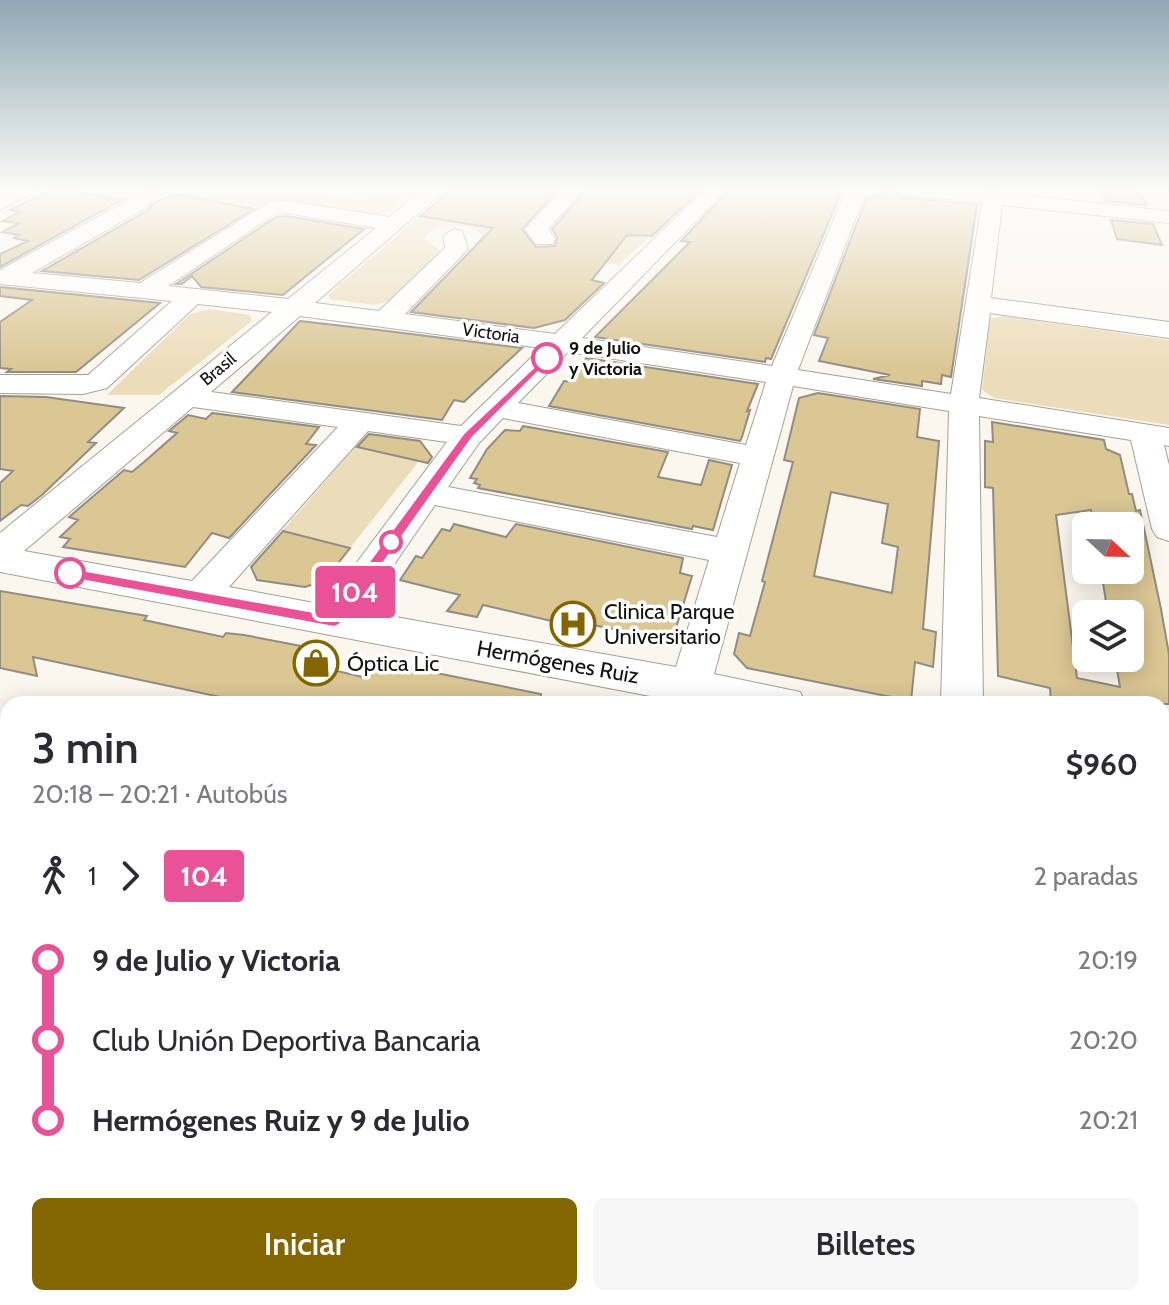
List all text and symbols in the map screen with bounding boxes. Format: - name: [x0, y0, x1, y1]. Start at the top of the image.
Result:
- street label: Victoria: [461, 318, 521, 348]
- place label: 9 de Julio y Victoria: [569, 337, 642, 380]
- marker: 9 de Julio y Victoria: [532, 343, 562, 373]
- street label: Brasil: [195, 347, 241, 390]
- north arrow: [1072, 512, 1144, 584]
- map controls: [1072, 512, 1144, 672]
- unlabelled marker: [380, 531, 402, 553]
- unlabelled marker: [55, 558, 85, 588]
- line badge: 104: [309, 566, 401, 618]
- text: 104: [331, 575, 379, 609]
- place label: Clinica Parque Universitario: [604, 598, 734, 650]
- hospital icon: Clinica Parque Universitario: [549, 600, 597, 648]
- button: layers: [1072, 600, 1144, 672]
- street label: Hermógenes Ruiz: [475, 634, 641, 690]
- shop icon: Óptica Lic: [292, 639, 340, 687]
- place label: Óptica Lic: [347, 650, 439, 677]
- text: 3 min: [32, 721, 139, 774]
- text: $960: [1066, 746, 1138, 783]
- text: 20:18 – 20:21 · Autobús: [32, 778, 288, 810]
- icon: walk: [32, 854, 76, 898]
- icon: forward: [108, 854, 152, 898]
- text: 104: [180, 859, 228, 893]
- text: 1: [88, 860, 96, 892]
- text: 2 paradas: [1033, 860, 1138, 892]
- text: 9 de Julio y Victoria: [92, 942, 340, 979]
- text: 20:19: [1078, 944, 1138, 976]
- text: Club Unión Deportiva Bancaria: [92, 1022, 480, 1059]
- text: 20:20: [1069, 1024, 1138, 1056]
- text: Hermógenes Ruiz y 9 de Julio: [92, 1102, 470, 1139]
- text: 20:21: [1079, 1104, 1138, 1136]
- button: Iniciar: [32, 1198, 577, 1290]
- button: Billetes: [593, 1198, 1138, 1290]

